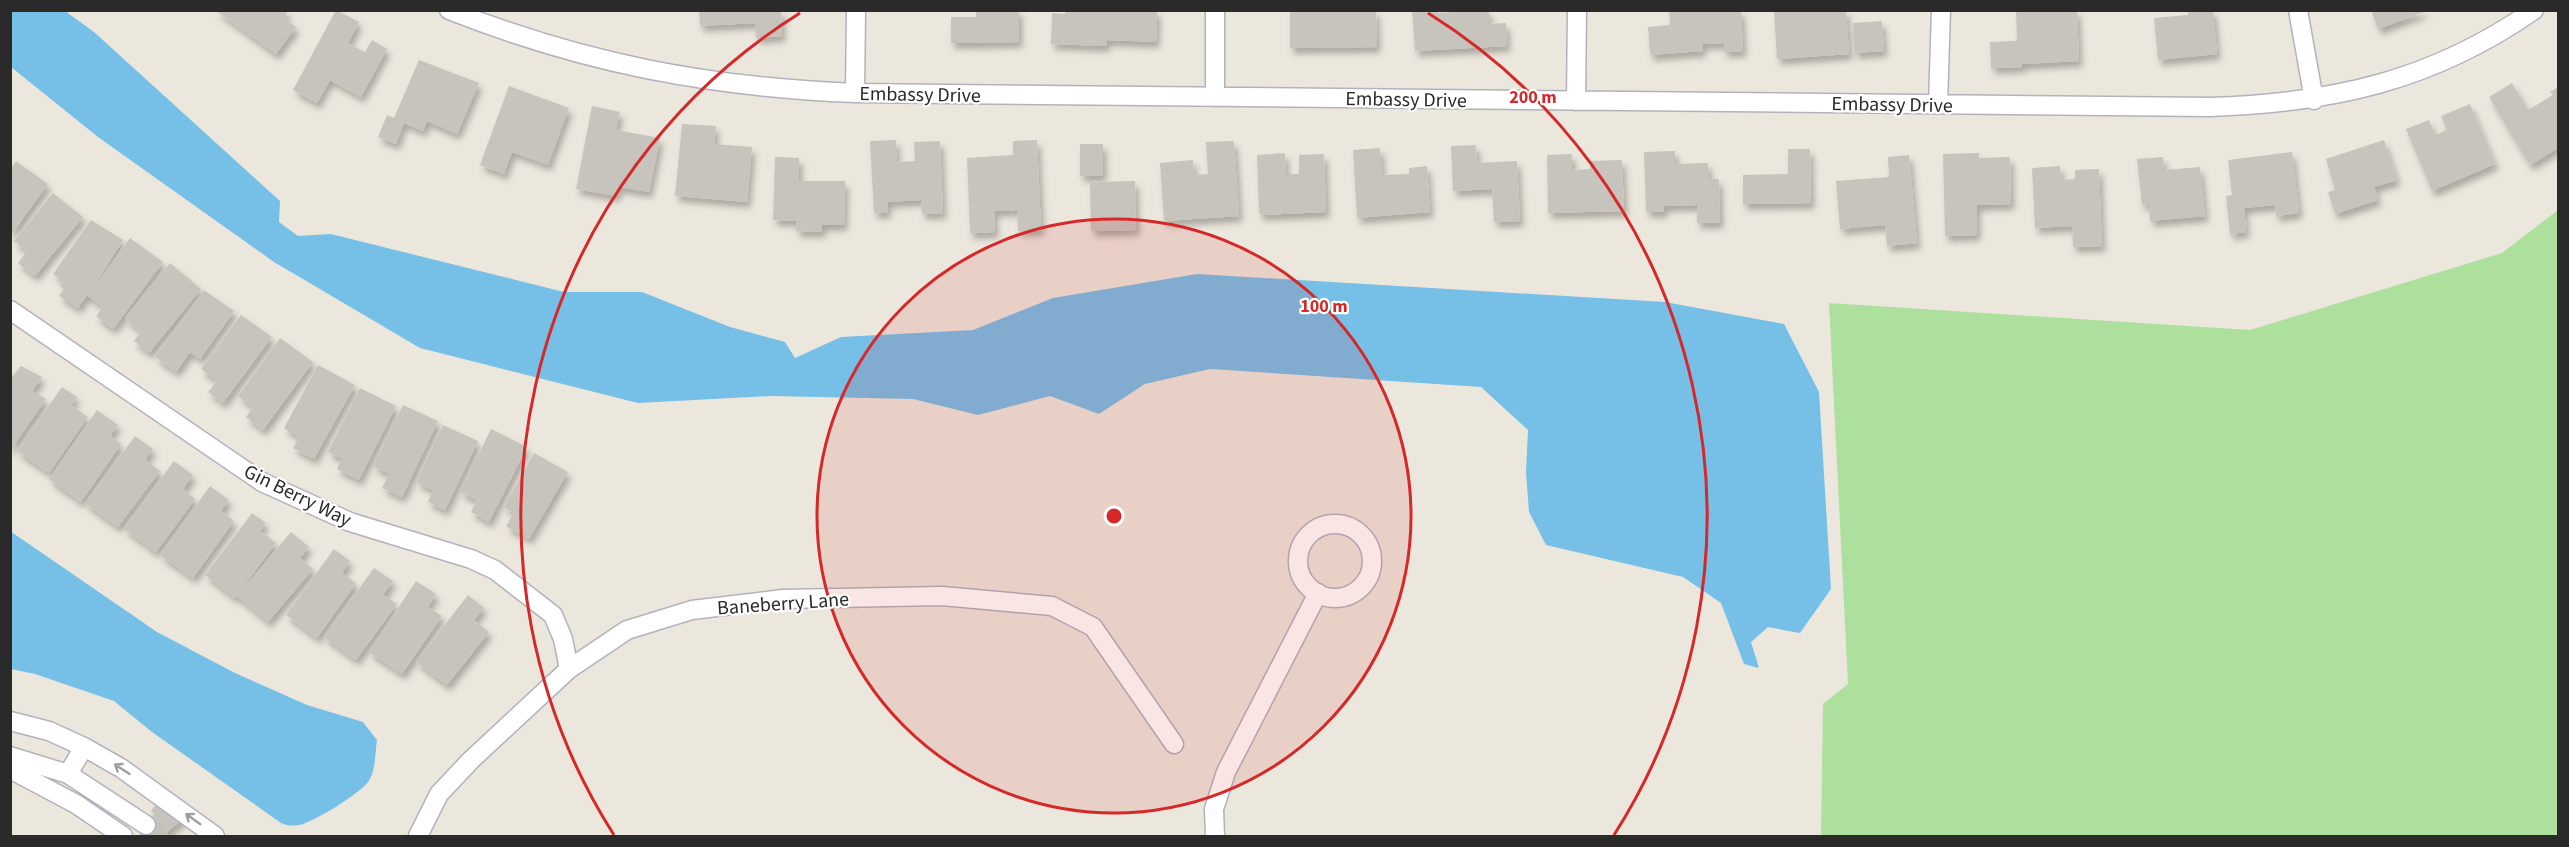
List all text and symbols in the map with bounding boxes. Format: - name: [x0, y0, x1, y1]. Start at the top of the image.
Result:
- street label: Embassy Drive: [859, 80, 981, 110]
- street label: Embassy Drive: [1345, 85, 1467, 115]
- text: 200 m: [1509, 85, 1557, 110]
- street label: Embassy Drive: [1831, 90, 1953, 120]
- text: 100 m: [1300, 294, 1348, 319]
- street label: Gin Berry Way: [239, 458, 357, 534]
- centre of rings: [1104, 506, 1124, 526]
- street label: Baneberry Lane: [716, 585, 850, 623]
- one-way arrow: [114, 763, 131, 775]
- one-way arrow: [186, 813, 202, 825]

